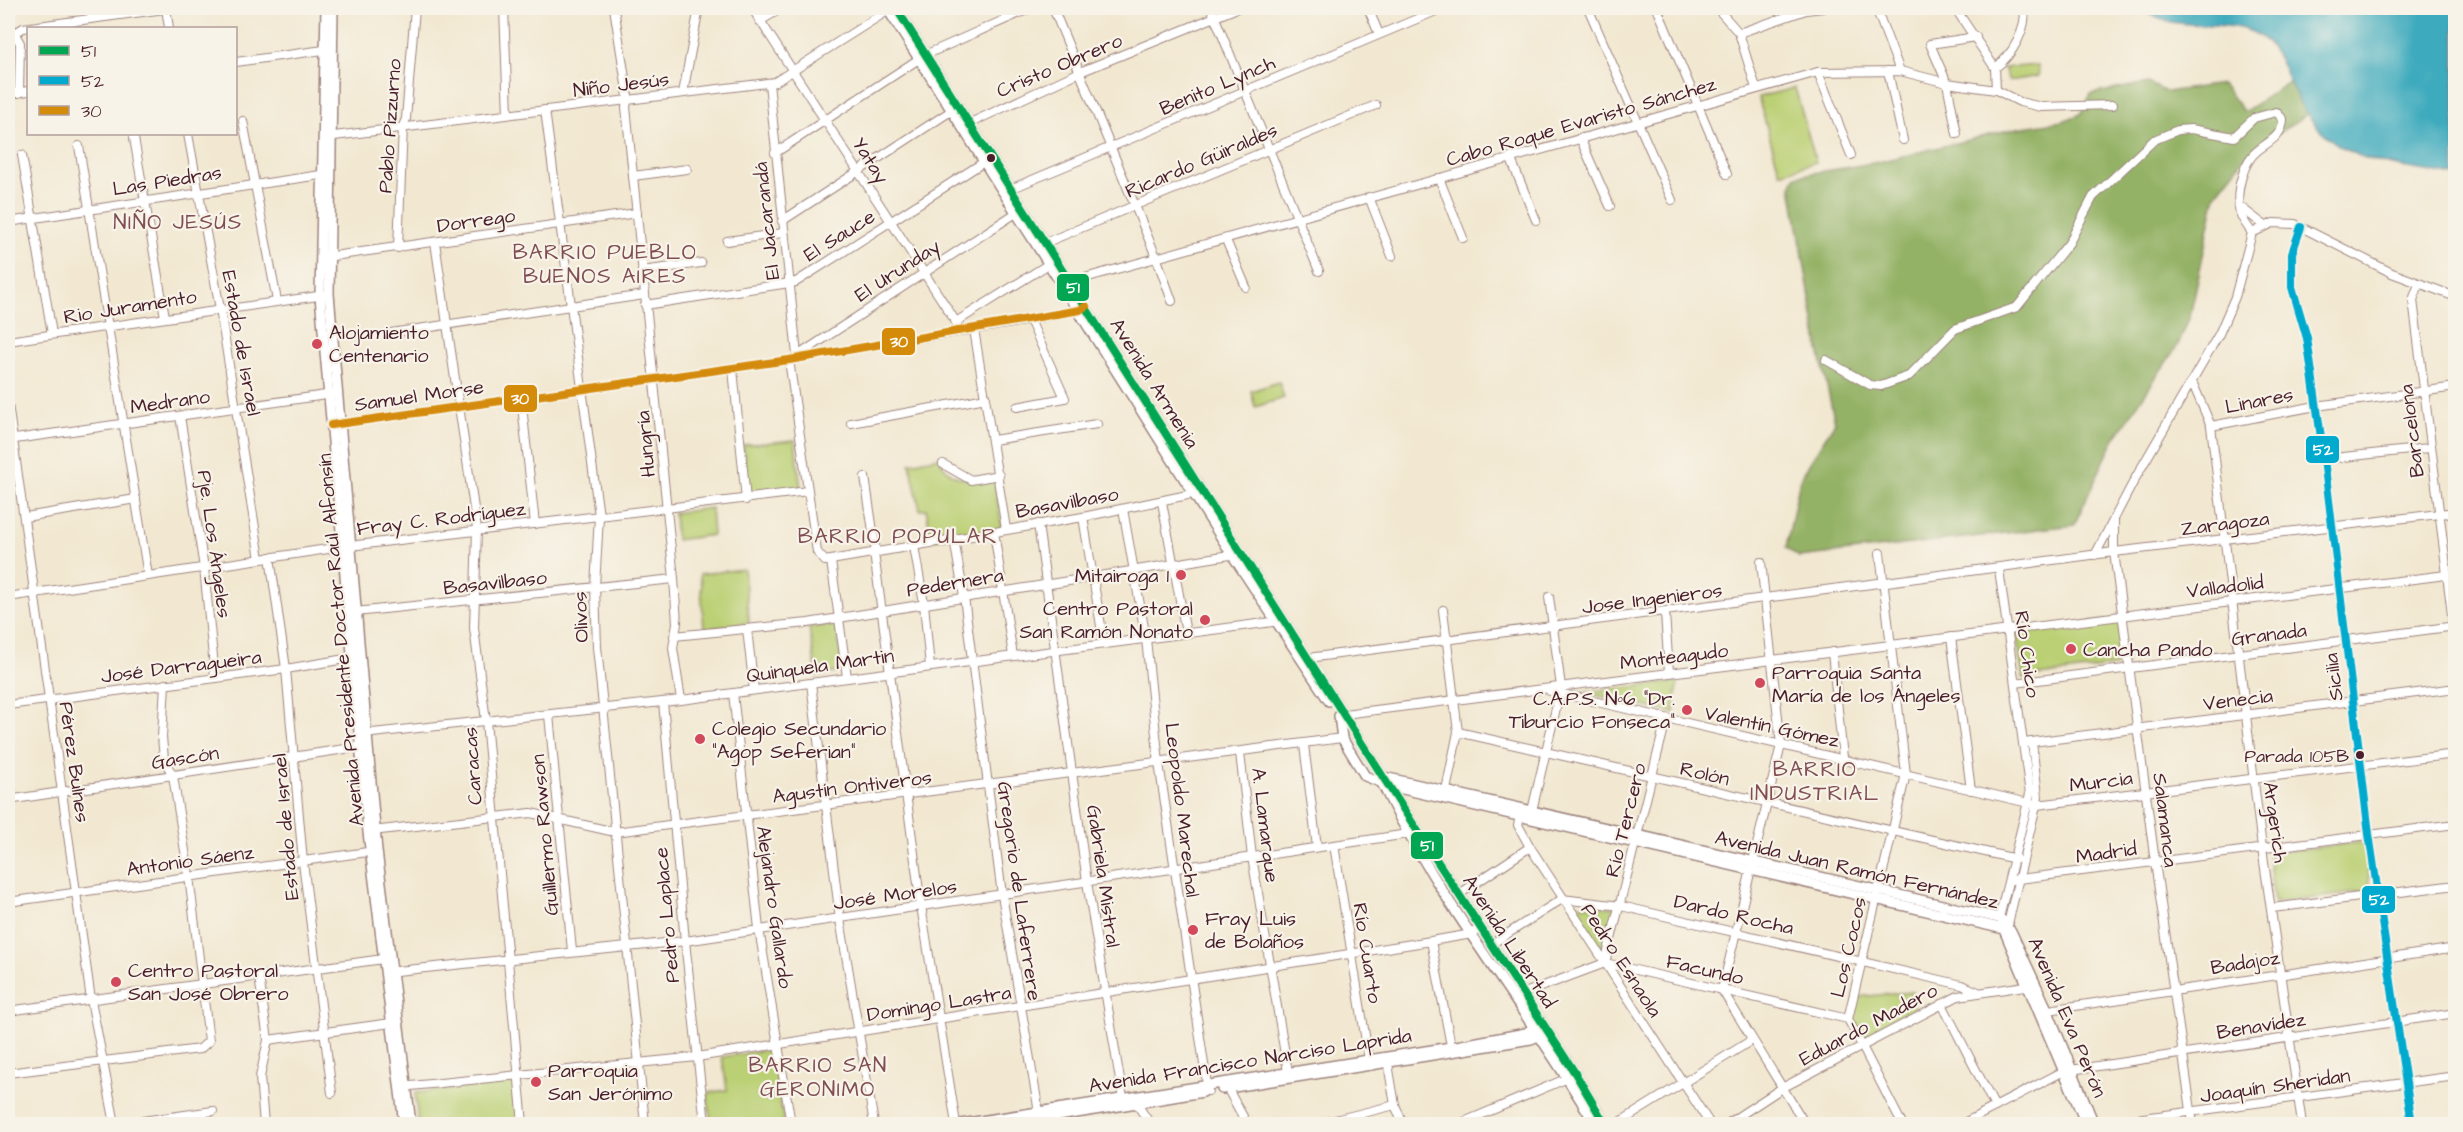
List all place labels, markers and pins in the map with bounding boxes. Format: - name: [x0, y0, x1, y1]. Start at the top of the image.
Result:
- unlabelled marker: [985, 152, 997, 164]
- place label: Alojamiento Centenario: [329, 319, 429, 370]
- marker: Alojamiento Centenario: [310, 337, 324, 351]
- place label: Mitairoga 1: [1075, 562, 1169, 591]
- marker: Mitairoga 1: [1174, 568, 1188, 582]
- place label: Centro Pastoral San Ramón Nonato: [1019, 595, 1193, 646]
- marker: Centro Pastoral San Ramón Nonato: [1198, 613, 1212, 627]
- place label: Cancha Pando: [2083, 636, 2213, 664]
- marker: Cancha Pando: [2064, 642, 2078, 656]
- place label: Parroquia Santa María de los Ángeles: [1772, 659, 1960, 711]
- marker: Parroquia Santa María de los Ángeles: [1753, 676, 1767, 690]
- place label: C.A.P.S. Nº6 "Dr. Tiburcio Fonseca": [1509, 685, 1675, 736]
- marker: C.A.P.S. Nº6 "Dr. Tiburcio Fonseca": [1680, 703, 1694, 717]
- place label: Colegio Secundario "Agop Seferian": [712, 715, 886, 767]
- marker: Colegio Secundario "Agop Seferian": [693, 732, 707, 746]
- place label: Parada 105B: [2244, 744, 2349, 769]
- marker: Parada 105B: [2354, 749, 2366, 761]
- place label: Fray Luis de Bolaños: [1205, 905, 1304, 956]
- marker: Fray Luis de Bolaños: [1186, 923, 1200, 937]
- place label: Centro Pastoral San José Obrero: [128, 957, 289, 1008]
- marker: Centro Pastoral San José Obrero: [109, 975, 123, 989]
- place label: Parroquia San Jerónimo: [548, 1057, 673, 1108]
- marker: Parroquia San Jerónimo: [529, 1075, 543, 1089]

